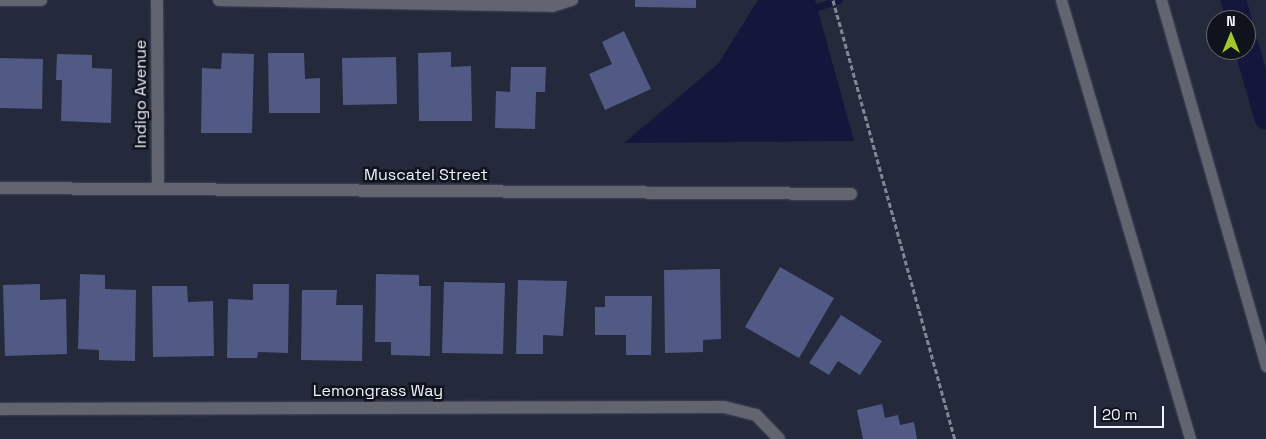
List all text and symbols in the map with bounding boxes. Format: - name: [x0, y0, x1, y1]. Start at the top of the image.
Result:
- north arrow: [1206, 10, 1256, 60]
- text: N: [1226, 12, 1236, 30]
- street label: Indigo Avenue: [131, 40, 151, 148]
- street label: Muscatel Street: [364, 165, 488, 185]
- street label: Lemongrass Way: [313, 381, 443, 401]
- scale bar: [1096, 396, 1166, 428]
- text: 20 m: [1102, 405, 1137, 424]

